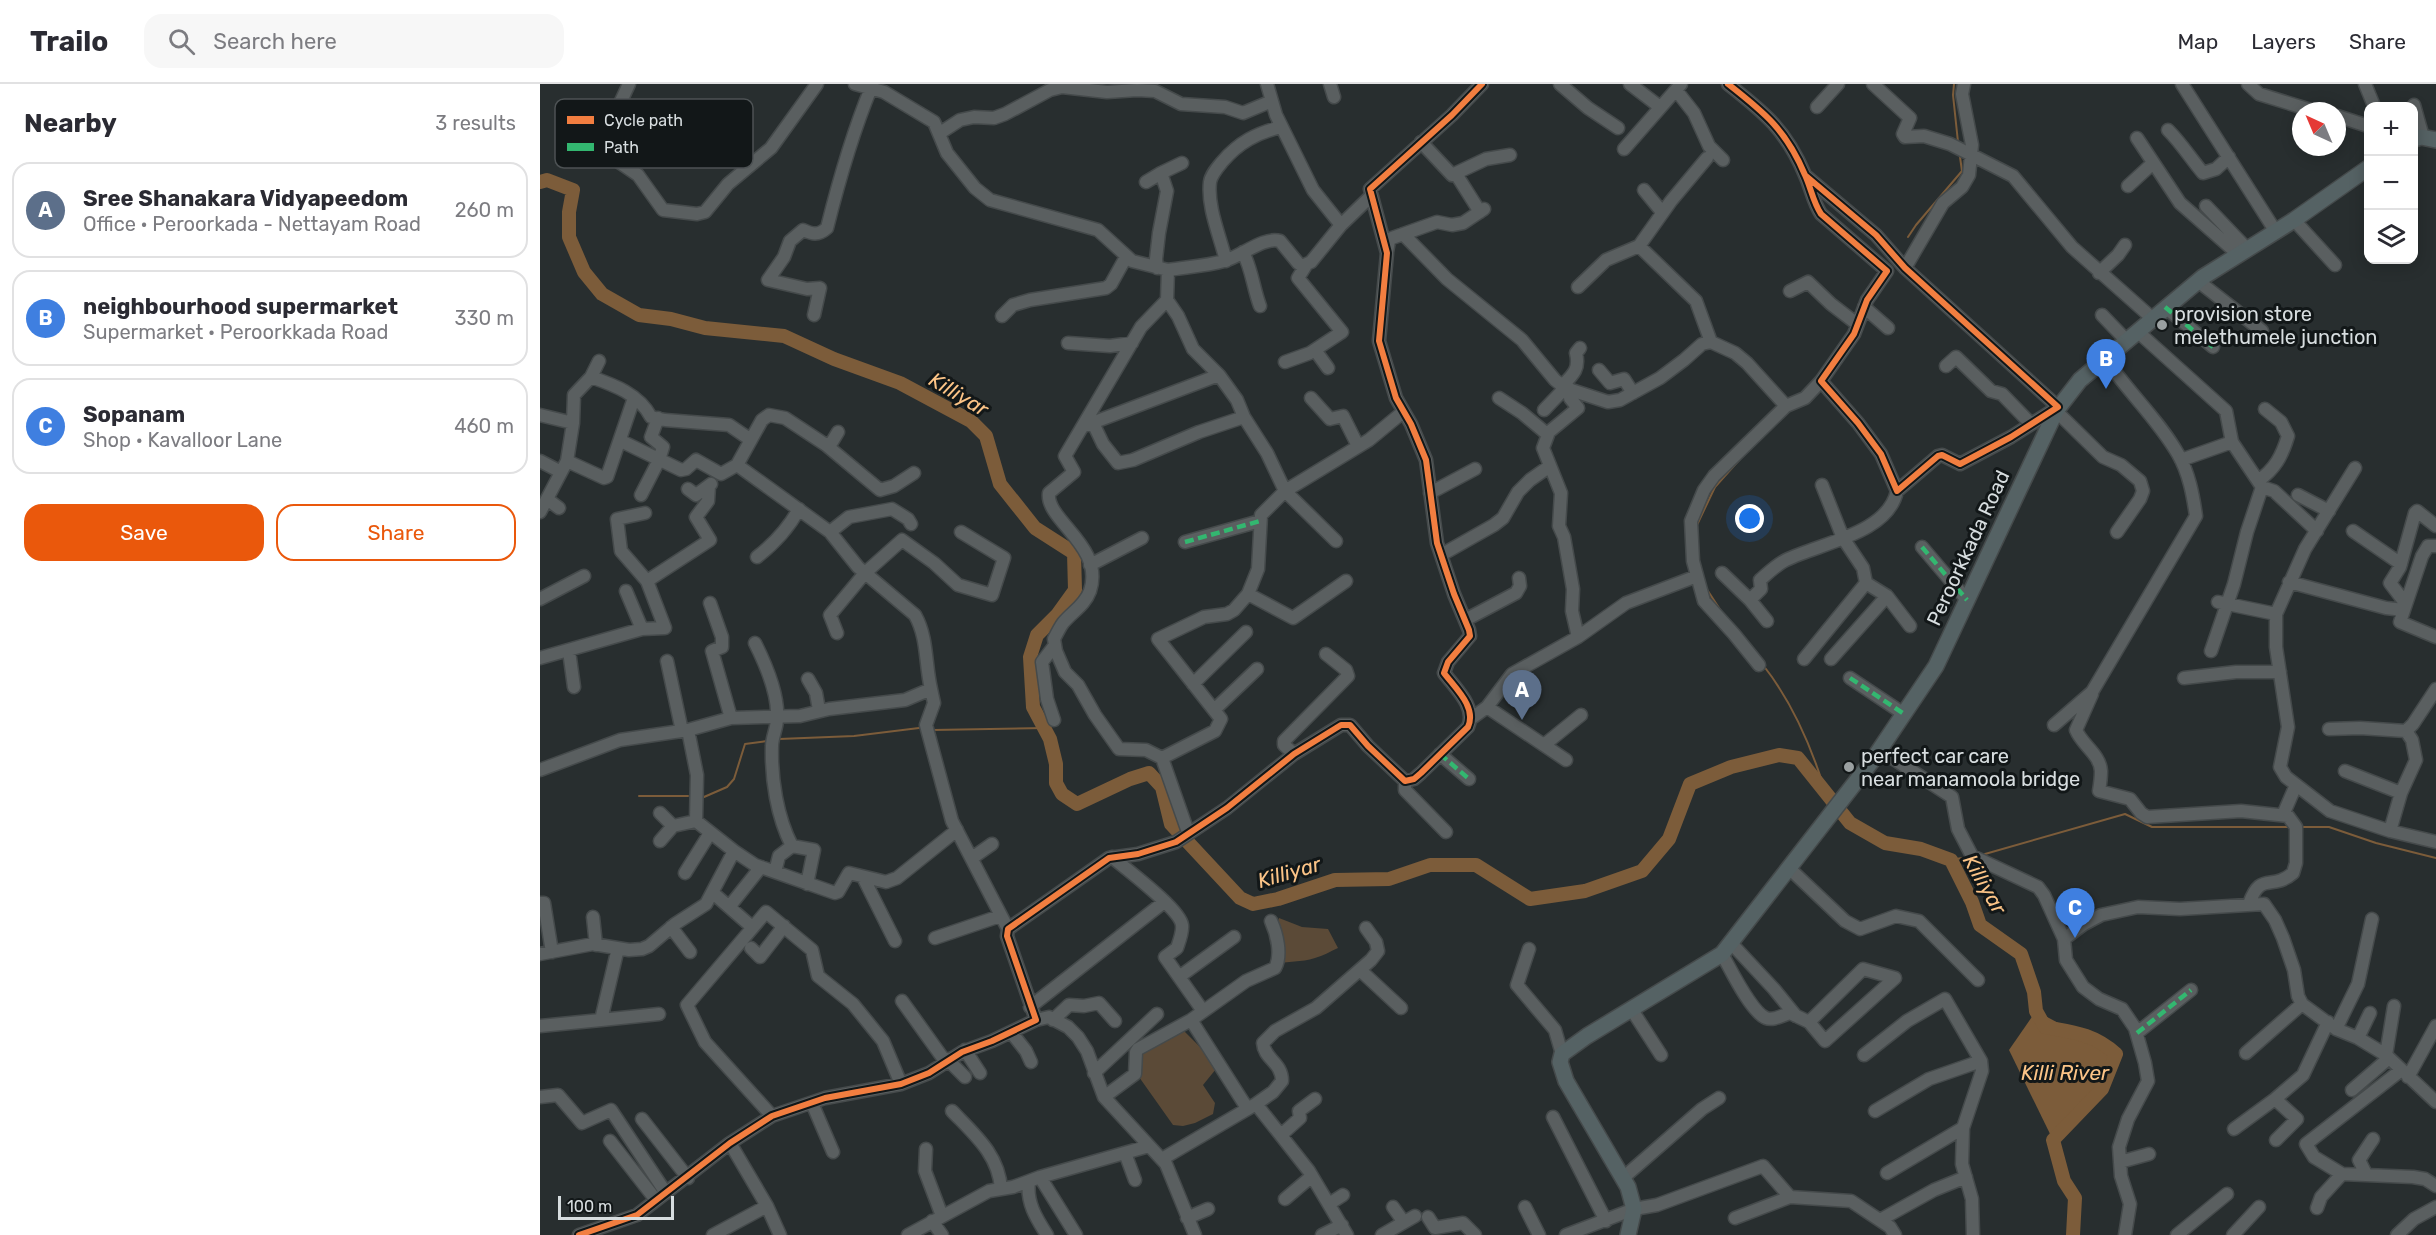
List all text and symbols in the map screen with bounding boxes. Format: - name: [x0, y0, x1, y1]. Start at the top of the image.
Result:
- search box: [144, 14, 564, 68]
- text: Trailo: [30, 25, 108, 58]
- icon: search: [165, 25, 198, 58]
- text: Search here: [213, 28, 337, 55]
- text: Map: [2177, 29, 2218, 54]
- text: Layers: [2251, 29, 2316, 54]
- text: Share: [2349, 29, 2406, 54]
- legend: [555, 99, 753, 168]
- north arrow: [2292, 102, 2346, 156]
- map controls: [2364, 102, 2418, 264]
- button: +: [2364, 102, 2418, 156]
- text: Nearby: [24, 108, 117, 139]
- text: 3 results: [435, 111, 516, 135]
- text: Cycle path: [604, 111, 683, 130]
- text: Path: [604, 138, 639, 157]
- button: −: [2364, 156, 2418, 210]
- text: Sree Shanakara Vidyapeedom: [83, 185, 408, 212]
- text: A: [38, 198, 53, 222]
- text: 260 m: [455, 198, 514, 222]
- button: layers: [2364, 210, 2418, 264]
- text: Office · Peroorkada - Nettayam Road: [83, 212, 421, 236]
- text: neighbourhood supermarket: [83, 293, 398, 320]
- place label: provision store melethumele junction: [2174, 302, 2378, 349]
- text: B: [38, 306, 53, 330]
- text: 330 m: [455, 306, 514, 330]
- marker: provision store melethumele junction: [2155, 318, 2169, 332]
- text: Supermarket · Peroorkkada Road: [83, 320, 388, 344]
- pin: B: [2086, 340, 2126, 389]
- water label: Killiyar: [925, 367, 994, 422]
- text: Sopanam: [83, 401, 185, 428]
- text: C: [38, 414, 53, 438]
- text: 460 m: [454, 414, 514, 438]
- text: Shop · Kavalloor Lane: [83, 428, 282, 452]
- street label: Peroorkkada Road: [1921, 467, 2015, 629]
- button: Save: [24, 504, 264, 561]
- button: Share: [276, 504, 516, 561]
- your location: [1735, 504, 1764, 533]
- pin: A: [1502, 670, 1542, 720]
- place label: perfect car care near manamoola bridge: [1861, 744, 2080, 791]
- marker: perfect car care near manamoola bridge: [1842, 760, 1856, 774]
- water label: Killiyar: [1958, 850, 2013, 919]
- water label: Killiyar: [1254, 851, 1325, 893]
- pin: C: [2056, 888, 2095, 938]
- water label: Killi River: [2021, 1060, 2110, 1085]
- scale bar: [558, 1193, 674, 1220]
- text: 100 m: [567, 1197, 612, 1216]

